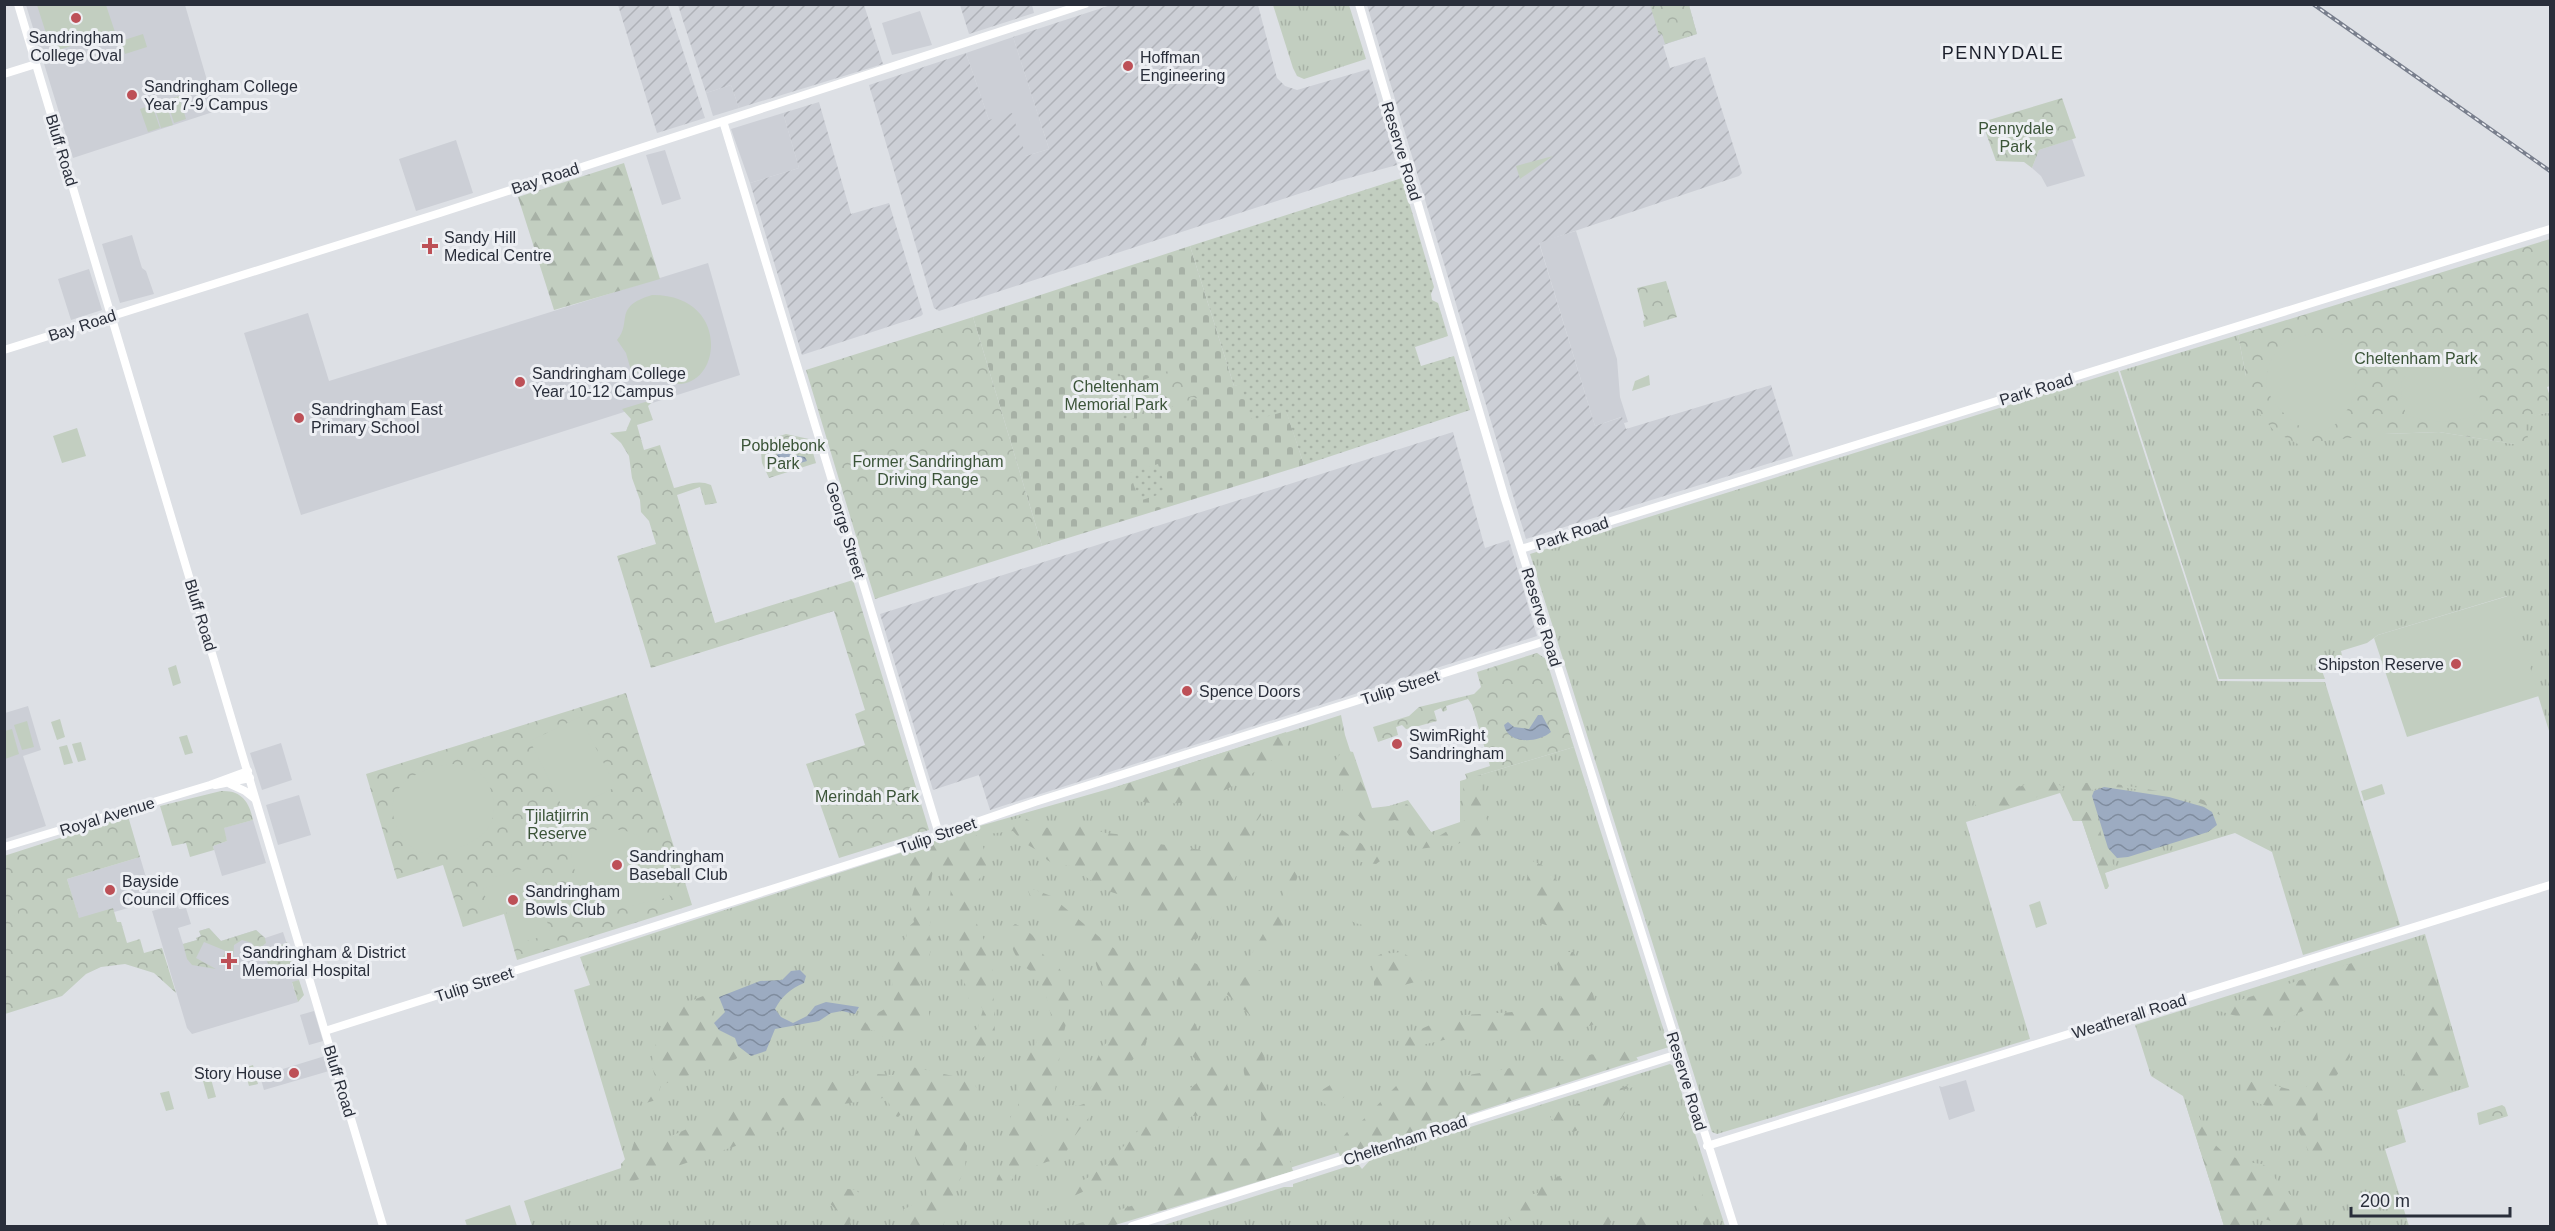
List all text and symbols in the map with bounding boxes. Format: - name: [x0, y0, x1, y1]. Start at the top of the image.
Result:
- marker: Sandringham College Oval: [69, 11, 83, 25]
- place label: Sandringham College Oval: [28, 29, 124, 64]
- district label: PENNYDALE: [1942, 43, 2064, 63]
- place label: Hoffman Engineering: [1140, 49, 1225, 84]
- marker: Hoffman Engineering: [1121, 59, 1135, 73]
- place label: Sandringham College Year 7-9 Campus: [144, 78, 298, 113]
- marker: Sandringham College Year 7-9 Campus: [125, 88, 139, 102]
- street label: Reserve Road: [1378, 100, 1425, 203]
- street label: Bluff Road: [43, 112, 81, 188]
- park label: Pennydale Park: [1978, 120, 2054, 155]
- street label: Bay Road: [509, 160, 581, 197]
- place label: Sandy Hill Medical Centre: [444, 229, 552, 264]
- marker: Sandy Hill Medical Centre: [421, 237, 439, 255]
- street label: Bay Road: [46, 307, 118, 344]
- park label: Cheltenham Park: [2354, 350, 2479, 367]
- place label: Sandringham College Year 10-12 Campus: [532, 365, 686, 400]
- street label: Park Road: [1998, 370, 2075, 409]
- marker: Sandringham College Year 10-12 Campus: [513, 375, 527, 389]
- park label: Cheltenham Memorial Park: [1064, 378, 1169, 413]
- place label: Sandringham East Primary School: [311, 401, 443, 436]
- marker: Sandringham East Primary School: [292, 411, 306, 425]
- park label: Pobblebonk Park: [741, 437, 826, 472]
- park label: Former Sandringham Driving Range: [852, 453, 1004, 488]
- street label: George Street: [823, 480, 869, 581]
- street label: Park Road: [1534, 514, 1611, 553]
- street label: Reserve Road: [1518, 566, 1565, 669]
- street label: Bluff Road: [182, 577, 220, 653]
- place label: Shipston Reserve: [2318, 656, 2444, 673]
- marker: Shipston Reserve: [2449, 657, 2463, 671]
- street label: Tulip Street: [1359, 667, 1442, 708]
- place label: Spence Doors: [1199, 683, 1300, 700]
- marker: Spence Doors: [1180, 684, 1194, 698]
- place label: SwimRight Sandringham: [1409, 727, 1504, 762]
- marker: SwimRight Sandringham: [1390, 737, 1404, 751]
- park label: Merindah Park: [815, 788, 920, 805]
- street label: Royal Avenue: [58, 794, 157, 839]
- park label: Tjilatjirrin Reserve: [525, 807, 589, 842]
- street label: Tulip Street: [896, 814, 979, 857]
- place label: Sandringham Baseball Club: [629, 848, 728, 883]
- marker: Sandringham Baseball Club: [610, 858, 624, 872]
- place label: Bayside Council Offices: [122, 873, 229, 908]
- marker: Bayside Council Offices: [103, 883, 117, 897]
- place label: Sandringham Bowls Club: [525, 883, 620, 918]
- marker: Sandringham Bowls Club: [506, 893, 520, 907]
- place label: Sandringham & District Memorial Hospital: [242, 944, 406, 979]
- marker: Sandringham & District Memorial Hospital: [220, 952, 238, 970]
- street label: Tulip Street: [433, 964, 516, 1005]
- street label: Weatherall Road: [2070, 991, 2188, 1042]
- street label: Reserve Road: [1663, 1030, 1710, 1133]
- street label: Bluff Road: [321, 1043, 359, 1119]
- place label: Story House: [194, 1065, 282, 1082]
- marker: Story House: [287, 1066, 301, 1080]
- street label: Cheltenham Road: [1341, 1112, 1469, 1168]
- scale bar: [2351, 1180, 2510, 1218]
- text: 200 m: [2360, 1191, 2410, 1211]

